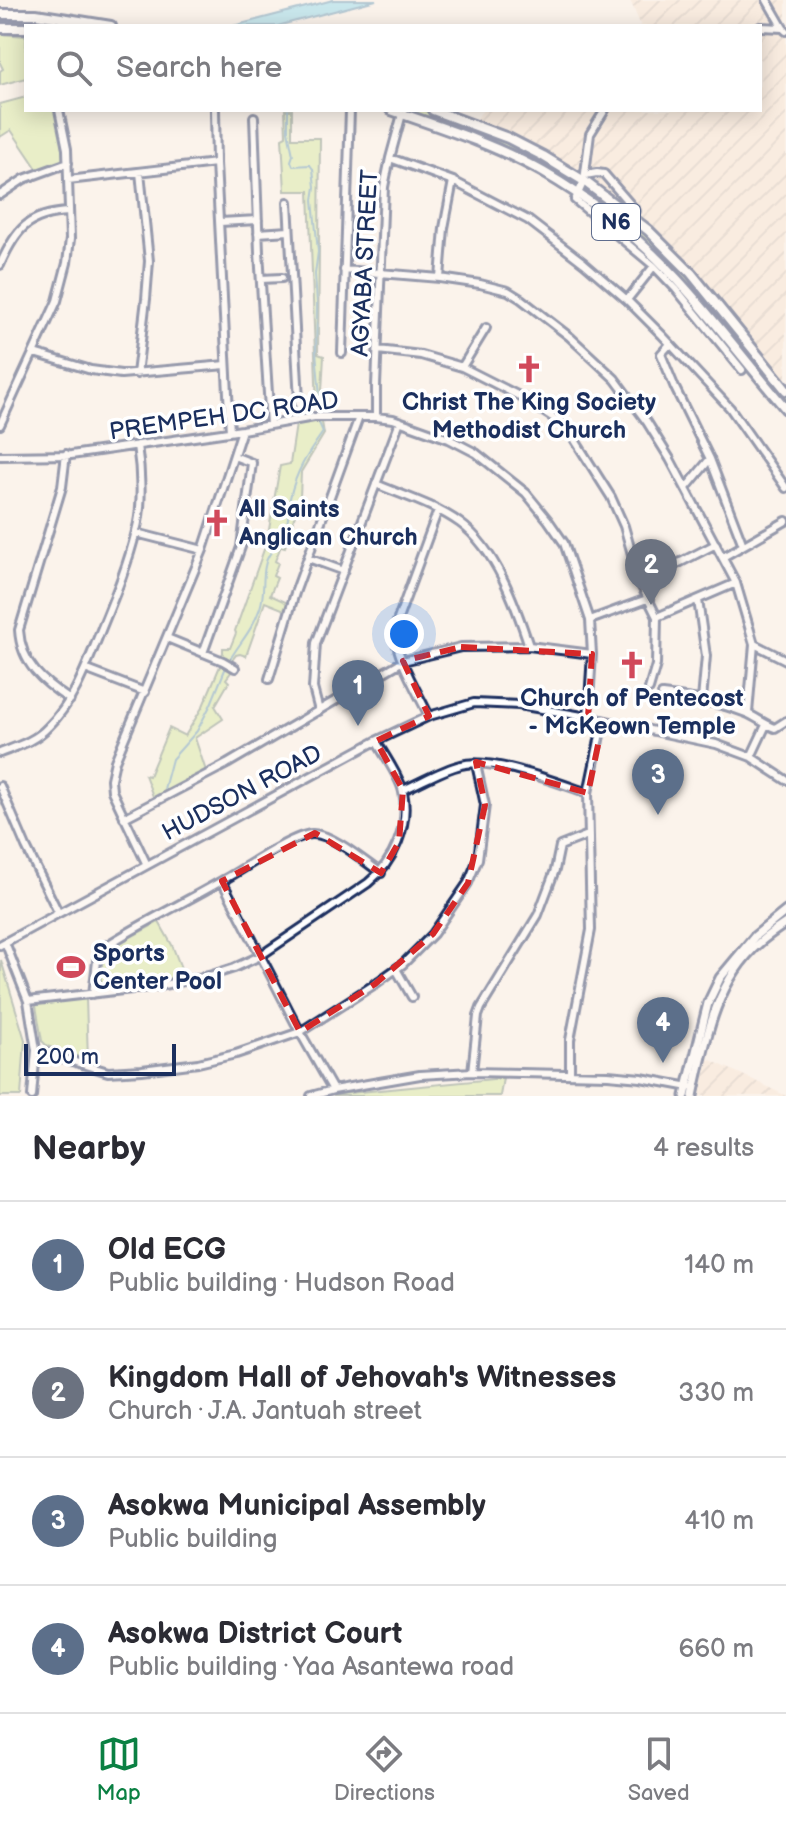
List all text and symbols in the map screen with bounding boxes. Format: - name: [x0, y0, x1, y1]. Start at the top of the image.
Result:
- search box: [24, 24, 762, 112]
- icon: search: [52, 46, 96, 90]
- text: Search here: [116, 50, 282, 86]
- street label: AGYABA STREET: [346, 168, 384, 357]
- road number: N6: [592, 204, 640, 240]
- church icon: Christ The King Society Methodist Church: [514, 354, 544, 384]
- street label: PREMPEH DC ROAD: [107, 386, 341, 446]
- place label: Christ The King Society Methodist Church: [402, 388, 656, 445]
- place label: All Saints Anglican Church: [238, 495, 418, 552]
- church icon: All Saints Anglican Church: [202, 508, 232, 538]
- pin: 2: [625, 539, 677, 605]
- your location: [384, 614, 424, 654]
- church icon: Church of Pentecost - McKeown Temple: [617, 650, 647, 680]
- pin: 1: [332, 660, 384, 726]
- place label: Church of Pentecost - McKeown Temple: [520, 684, 744, 741]
- street label: HUDSON ROAD: [157, 739, 327, 847]
- pin: 3: [632, 749, 684, 815]
- place label: Sports Center Pool: [93, 939, 222, 996]
- sports icon: Sports Center Pool: [56, 952, 86, 982]
- pin: 4: [637, 997, 689, 1063]
- scale bar: [24, 1040, 176, 1076]
- text: 200 m: [36, 1044, 99, 1071]
- text: Nearby: [32, 1128, 146, 1169]
- text: 4 results: [653, 1133, 754, 1164]
- text: Old ECG: [108, 1232, 226, 1268]
- text: 1: [53, 1250, 63, 1281]
- text: 140 m: [684, 1250, 754, 1281]
- text: Public building · Hudson Road: [108, 1268, 455, 1299]
- text: Kingdom Hall of Jehovah's Witnesses: [108, 1360, 616, 1396]
- text: 2: [50, 1378, 66, 1409]
- text: 330 m: [678, 1378, 754, 1409]
- text: Church · J.A. Jantuah street: [108, 1396, 422, 1427]
- text: Asokwa Municipal Assembly: [108, 1488, 486, 1524]
- text: 3: [50, 1506, 66, 1537]
- text: 410 m: [684, 1506, 754, 1537]
- text: Public building: [108, 1524, 277, 1555]
- text: Asokwa District Court: [108, 1616, 402, 1652]
- text: 4: [50, 1634, 66, 1665]
- text: 660 m: [678, 1634, 754, 1665]
- text: Public building · Yaa Asantewa road: [108, 1652, 514, 1683]
- tab: Map: [96, 1732, 141, 1807]
- tab: Directions: [334, 1732, 435, 1807]
- tab: Saved: [628, 1732, 690, 1807]

